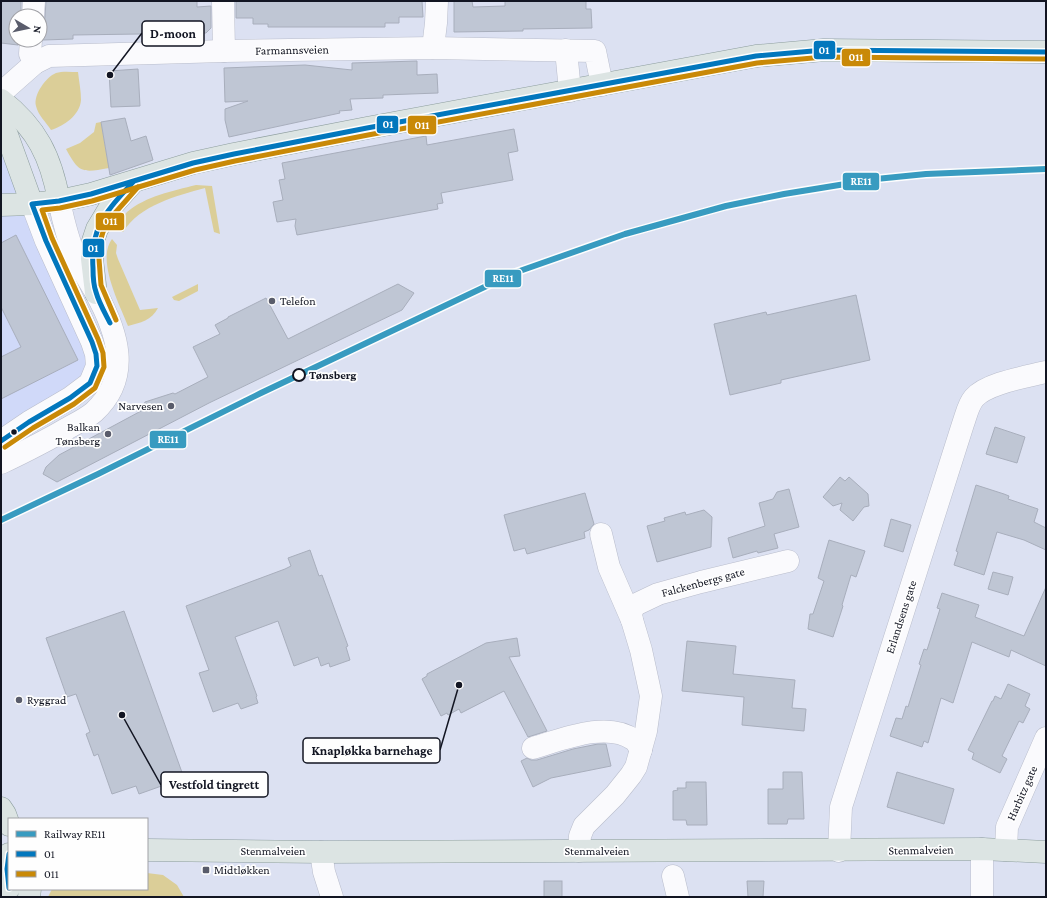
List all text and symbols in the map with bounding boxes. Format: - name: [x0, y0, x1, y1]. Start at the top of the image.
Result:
- north arrow: [8, 8, 48, 48]
- callout: D-moon: [142, 21, 204, 46]
- text: N: [31, 25, 44, 35]
- text: D-moon: [150, 26, 197, 41]
- line badge: 01: [813, 40, 836, 60]
- street label: Farmannsveien: [255, 42, 330, 58]
- text: 01: [819, 44, 829, 56]
- line badge: 011: [841, 48, 871, 67]
- text: 011: [849, 51, 863, 63]
- line badge: 01: [376, 115, 399, 134]
- line badge: 011: [407, 115, 437, 135]
- text: 01: [383, 118, 393, 130]
- text: 011: [415, 119, 429, 131]
- line badge: RE11: [842, 172, 880, 191]
- text: RE11: [850, 175, 872, 187]
- line badge: 011: [95, 212, 125, 231]
- text: 011: [103, 215, 117, 227]
- line badge: 01: [82, 238, 105, 258]
- text: 01: [88, 242, 98, 254]
- line badge: RE11: [484, 269, 522, 288]
- text: RE11: [492, 272, 514, 284]
- place label: Telefon: [280, 294, 316, 308]
- marker: Telefon: [267, 296, 277, 306]
- marker: Tønsberg: [292, 368, 306, 382]
- place label: Tønsberg: [309, 368, 356, 382]
- place label: Narvesen: [118, 399, 164, 413]
- marker: Narvesen: [166, 401, 176, 411]
- place label: Balkan Tønsberg: [56, 420, 101, 448]
- unlabelled marker: [9, 427, 19, 437]
- marker: Balkan Tønsberg: [103, 429, 113, 439]
- line badge: RE11: [149, 430, 187, 449]
- text: RE11: [157, 433, 179, 445]
- street label: Falckenbergs gate: [660, 564, 746, 600]
- street label: Erlandsens gate: [883, 579, 919, 655]
- place label: Ryggrad: [27, 693, 67, 707]
- marker: Ryggrad: [14, 695, 24, 705]
- callout: Knapløkka barnehage: [303, 738, 440, 763]
- text: Knapløkka barnehage: [311, 743, 433, 758]
- street label: Harbitz gate: [1004, 763, 1040, 823]
- callout: Vestfold tingrett: [161, 772, 268, 797]
- text: Vestfold tingrett: [168, 777, 259, 792]
- legend: [8, 818, 148, 890]
- text: Railway RE11: [44, 827, 106, 841]
- street label: Stenmalveien: [888, 842, 954, 858]
- street label: Stenmalveien: [240, 844, 306, 858]
- street label: Stenmalveien: [564, 844, 630, 858]
- text: 01: [44, 847, 55, 861]
- place label: Midtløkken: [214, 863, 270, 877]
- marker: Midtløkken: [201, 865, 211, 875]
- text: 011: [44, 867, 59, 881]

